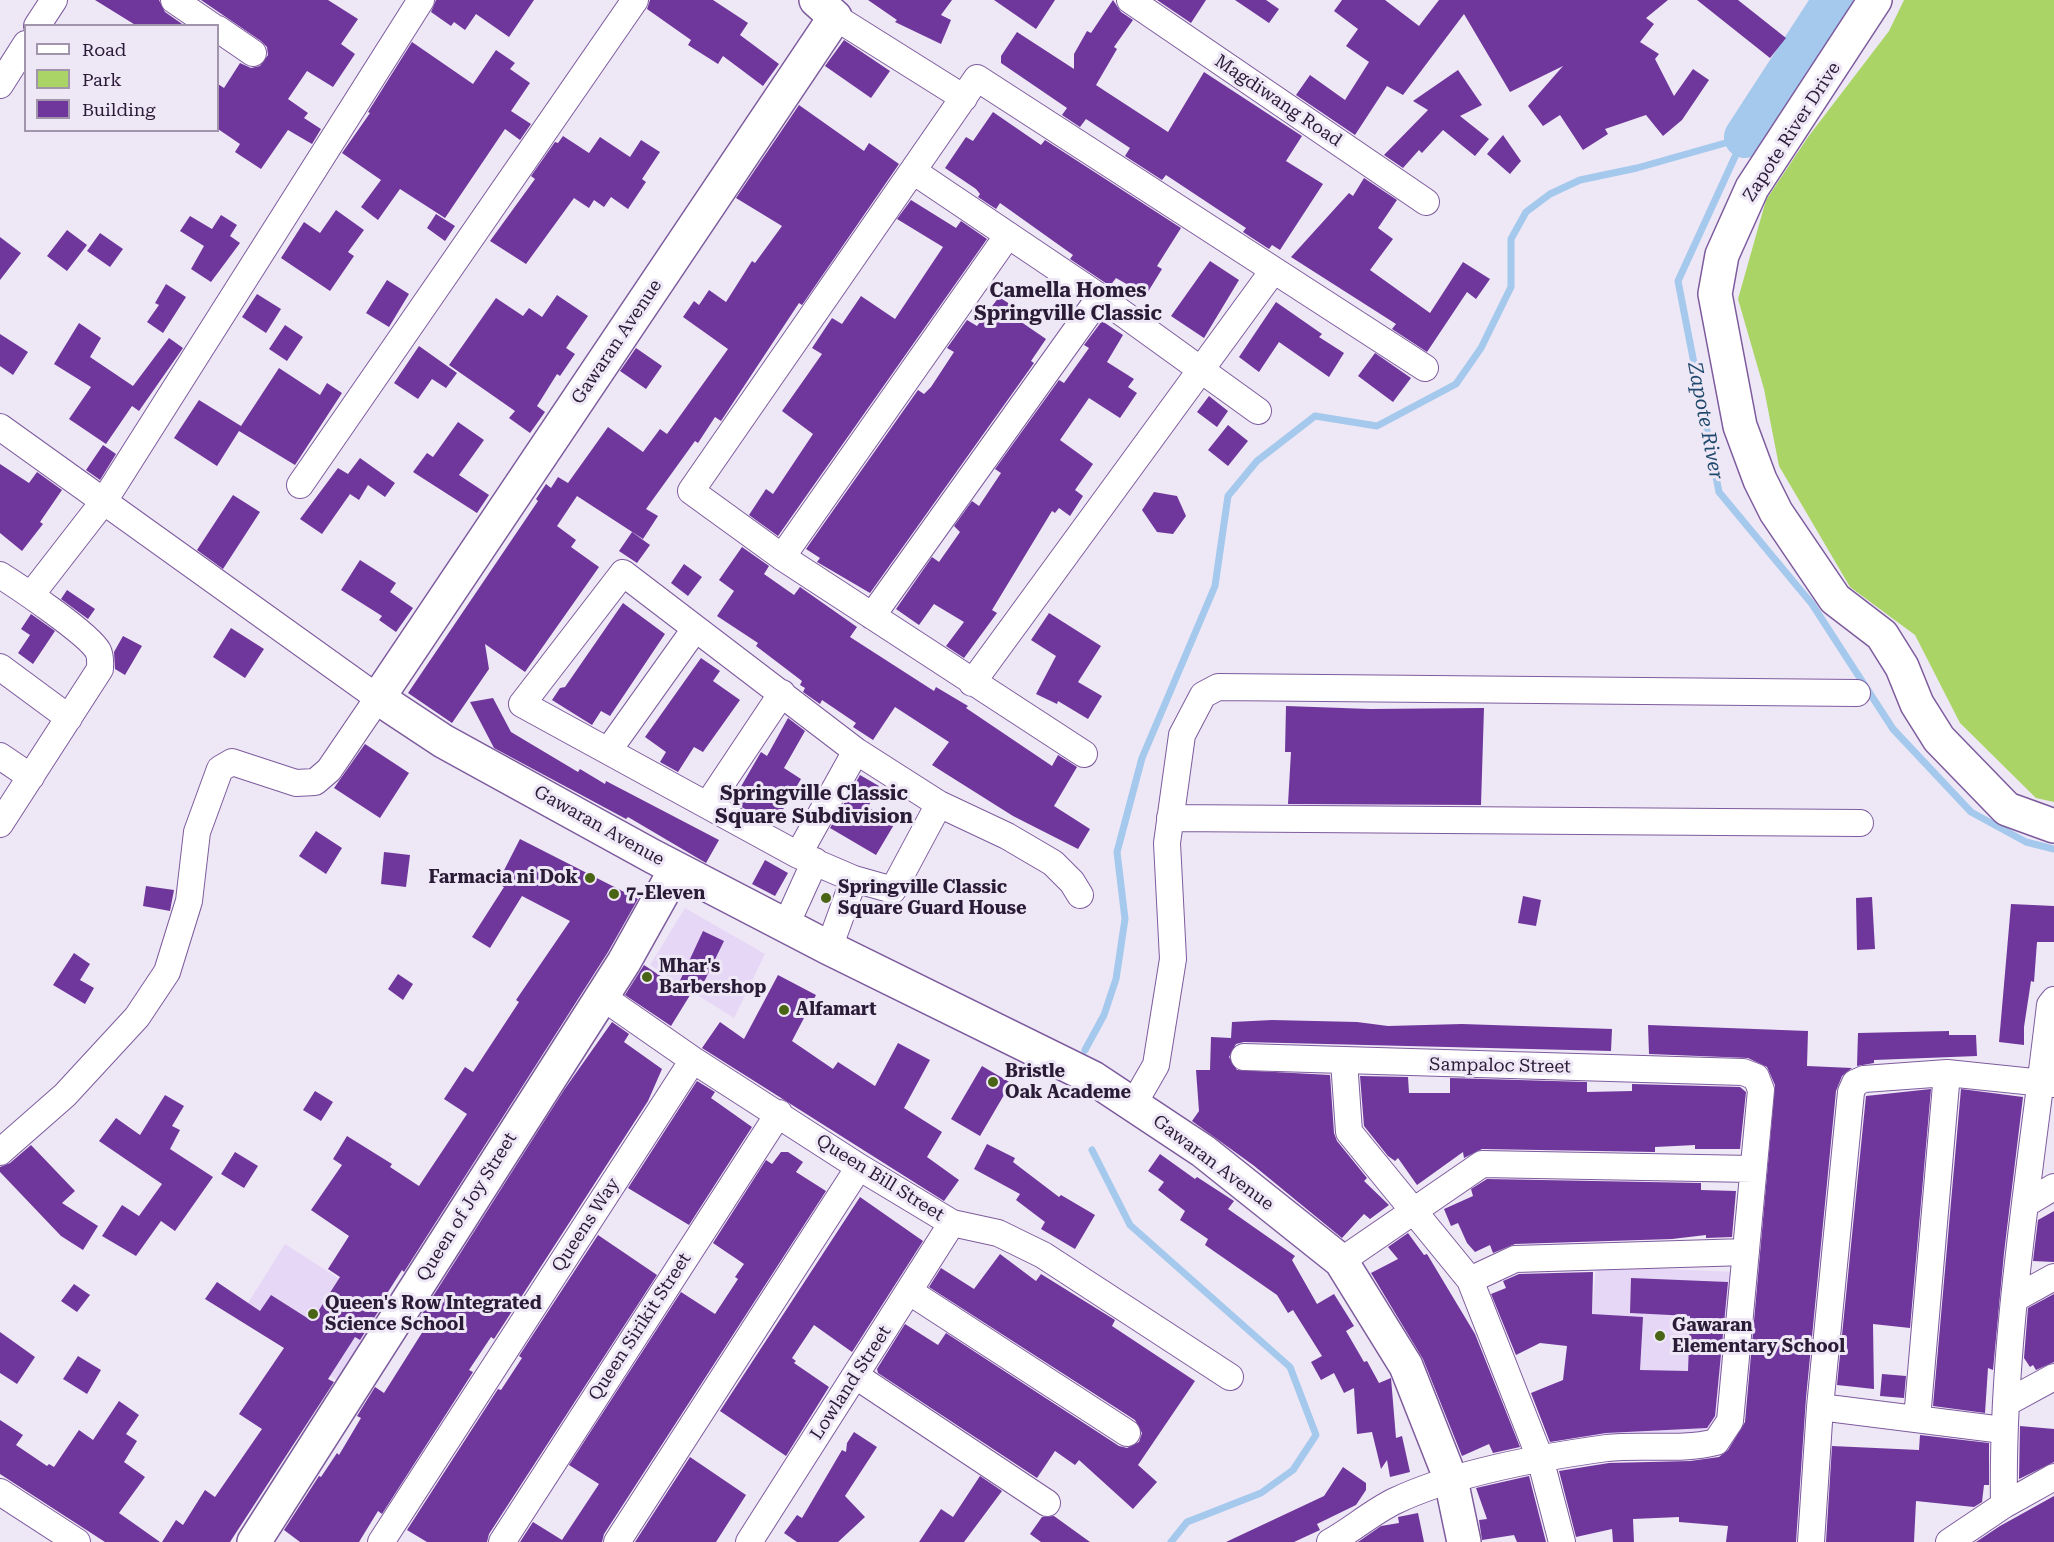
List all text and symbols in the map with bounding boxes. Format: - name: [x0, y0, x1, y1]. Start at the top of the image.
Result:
- legend: [24, 24, 219, 132]
- text: Road: [82, 39, 126, 60]
- street label: Magdiwang Road: [1210, 50, 1346, 152]
- street label: Zapote River Drive: [1739, 58, 1845, 206]
- text: Park: [82, 69, 122, 90]
- text: Building: [82, 99, 156, 120]
- street label: Gawaran Avenue: [567, 276, 667, 408]
- district label: Camella Homes Springville Classic: [974, 279, 1162, 326]
- water label: Zapote River: [1682, 360, 1728, 482]
- street label: Gawaran Avenue: [530, 781, 668, 871]
- district label: Springville Classic Square Subdivision: [715, 782, 913, 829]
- place label: Farmacia ni Dok: [429, 867, 578, 889]
- marker: Farmacia ni Dok: [583, 871, 597, 885]
- place label: Springville Classic Square Guard House: [838, 877, 1027, 920]
- place label: 7-Eleven: [626, 883, 705, 905]
- marker: 7-Eleven: [607, 887, 621, 901]
- marker: Springville Classic Square Guard House: [819, 891, 833, 905]
- place label: Mhar's Barbershop: [659, 956, 766, 998]
- marker: Mhar's Barbershop: [640, 970, 654, 984]
- place label: Alfamart: [796, 999, 877, 1021]
- marker: Alfamart: [777, 1003, 791, 1017]
- street label: Sampaloc Street: [1429, 1054, 1571, 1078]
- place label: Bristle Oak Academe: [1005, 1061, 1131, 1104]
- marker: Bristle Oak Academe: [986, 1075, 1000, 1089]
- street label: Gawaran Avenue: [1148, 1111, 1278, 1215]
- street label: Queen of Joy Street: [412, 1129, 522, 1285]
- street label: Queen Bill Street: [812, 1130, 948, 1226]
- street label: Queens Way: [548, 1174, 624, 1276]
- street label: Queen Sirikit Street: [584, 1249, 696, 1405]
- place label: Queen's Row Integrated Science School: [325, 1293, 542, 1336]
- marker: Queen's Row Integrated Science School: [306, 1307, 320, 1321]
- place label: Gawaran Elementary School: [1672, 1315, 1845, 1358]
- street label: Lowland Street: [806, 1322, 896, 1444]
- marker: Gawaran Elementary School: [1653, 1329, 1667, 1343]

